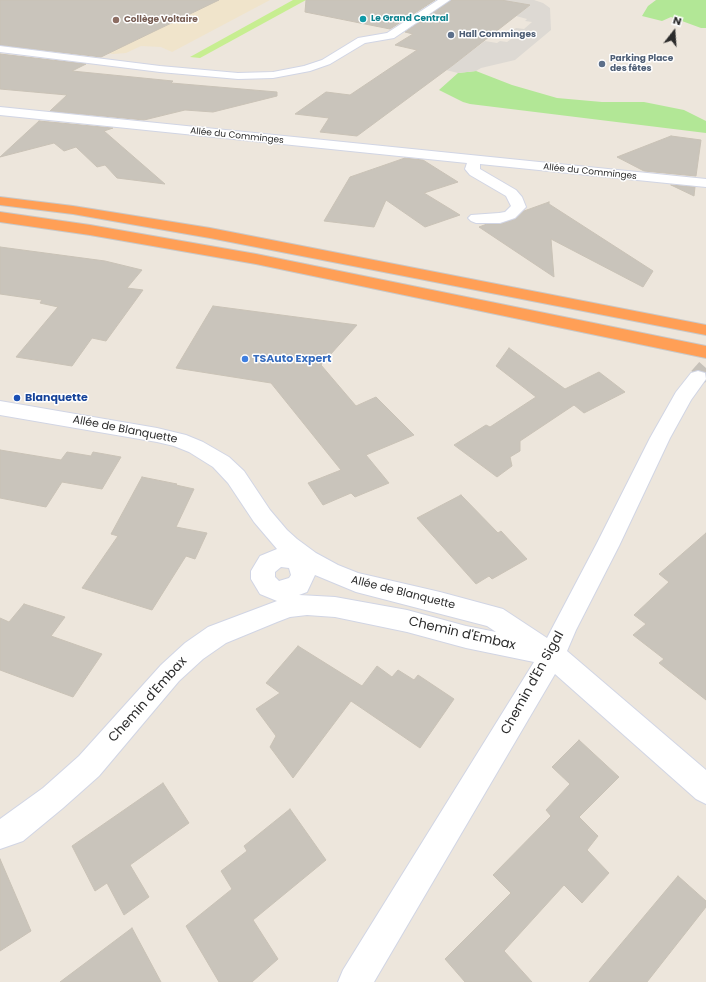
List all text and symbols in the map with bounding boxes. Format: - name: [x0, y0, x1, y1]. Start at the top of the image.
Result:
- north arrow: [654, 12, 694, 52]
- text: N: [671, 12, 684, 29]
- marker: Le Grand Central: [358, 14, 368, 24]
- place label: Le Grand Central: [371, 14, 448, 24]
- marker: Collège Voltaire: [111, 15, 121, 25]
- place label: Collège Voltaire: [124, 15, 198, 25]
- marker: Hall Comminges: [446, 30, 456, 40]
- place label: Hall Comminges: [459, 30, 536, 40]
- place label: Parking Place des fêtes: [610, 54, 673, 75]
- marker: Parking Place des fêtes: [597, 59, 607, 69]
- street label: Allée du Comminges: [190, 126, 284, 146]
- street label: Allée du Comminges: [543, 162, 637, 182]
- place label: TSAuto Expert: [253, 352, 331, 366]
- marker: TSAuto Expert: [240, 354, 250, 364]
- place label: Blanquette: [25, 391, 88, 405]
- marker: Blanquette: [12, 393, 22, 403]
- street label: Allée de Blanquette: [71, 413, 179, 447]
- street label: Allée de Blanquette: [350, 574, 456, 612]
- street label: Chemin d'Embax: [407, 614, 517, 654]
- street label: Chemin d'En Sigal: [498, 629, 568, 737]
- street label: Chemin d'Embax: [106, 654, 190, 746]

